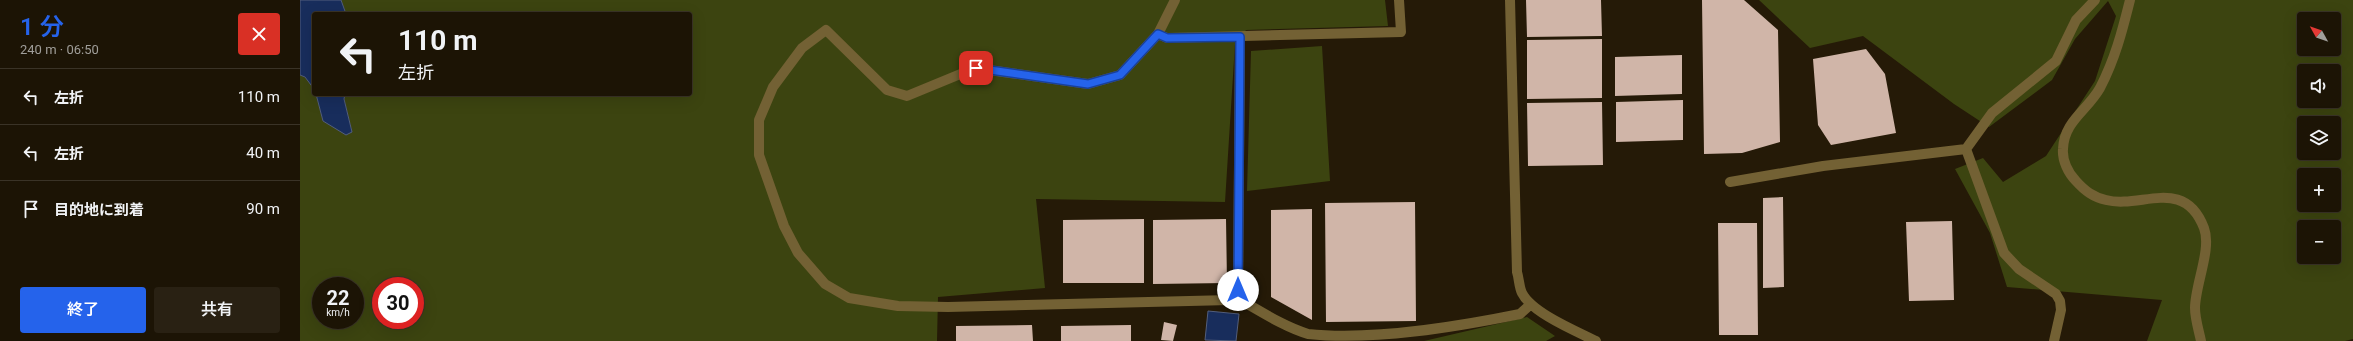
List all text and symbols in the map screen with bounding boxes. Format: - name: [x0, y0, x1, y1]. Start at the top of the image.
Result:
- north arrow: [2297, 12, 2341, 56]
- map controls: [2297, 12, 2341, 264]
- text: 1 分: [20, 13, 64, 41]
- button: close: [238, 13, 280, 55]
- text: 110 m: [398, 24, 477, 57]
- icon: left: [332, 28, 384, 80]
- text: 240 m · 06:50: [20, 42, 99, 57]
- pin: [959, 51, 993, 85]
- icon: arrive: [965, 57, 987, 79]
- text: 左折: [398, 62, 434, 83]
- button: sound: [2297, 64, 2341, 108]
- icon: left: [20, 86, 42, 108]
- text: 110 m: [238, 88, 280, 106]
- text: 左折: [54, 89, 84, 107]
- button: layers: [2297, 116, 2341, 160]
- icon: left: [20, 142, 42, 164]
- text: 40 m: [246, 144, 280, 162]
- text: 左折: [54, 145, 84, 163]
- button: +: [2297, 168, 2341, 212]
- icon: arrive: [20, 198, 42, 220]
- text: 90 m: [246, 200, 280, 218]
- text: 目的地に到着: [54, 201, 144, 219]
- button: −: [2297, 220, 2341, 264]
- position arrow: [1217, 269, 1259, 311]
- speed limit sign: 30: [372, 277, 424, 329]
- text: 22: [327, 286, 349, 310]
- button: 終了: [20, 287, 146, 333]
- button: 共有: [154, 287, 280, 333]
- text: km/h: [326, 307, 350, 318]

